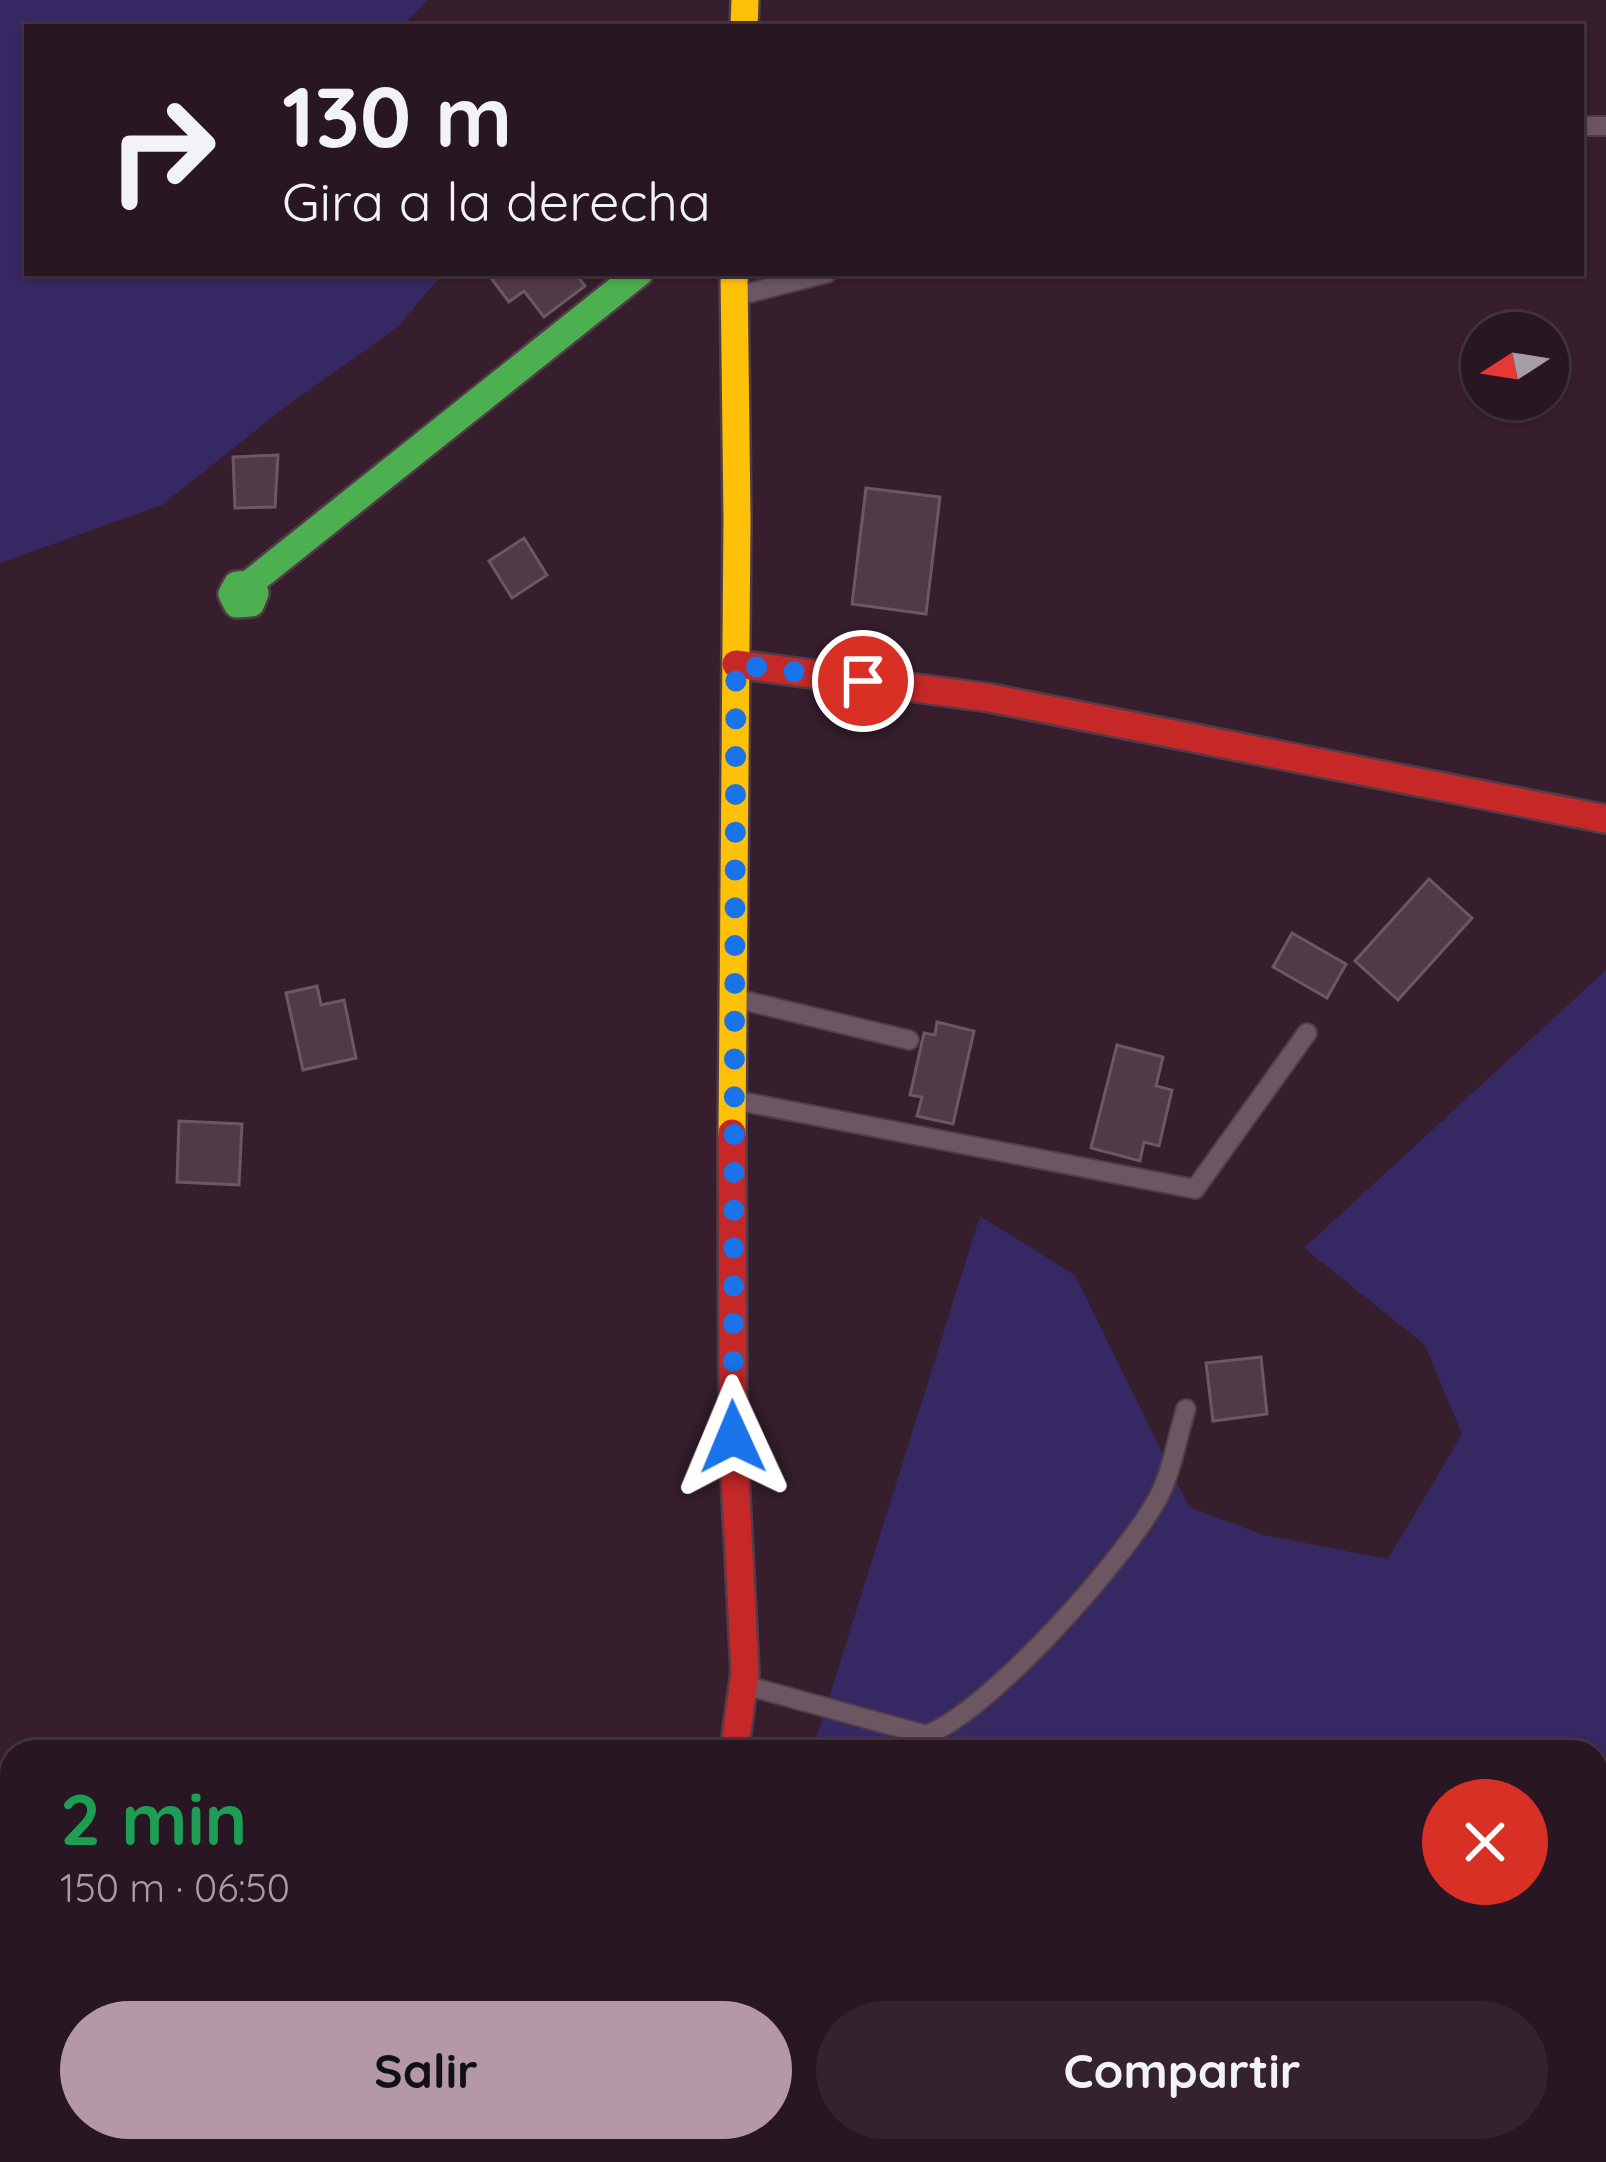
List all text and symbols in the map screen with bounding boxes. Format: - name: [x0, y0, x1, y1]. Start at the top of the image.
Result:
- text: 130 m: [282, 63, 512, 168]
- icon: right: [84, 72, 240, 228]
- text: Gira a la derecha: [282, 167, 711, 235]
- north arrow: [1461, 312, 1569, 420]
- map controls: [1461, 312, 1569, 420]
- pin: [812, 630, 914, 732]
- icon: arrive: [830, 648, 896, 714]
- position arrow: [670, 1374, 796, 1500]
- text: 2 min: [60, 1773, 247, 1863]
- button: close: [1422, 1779, 1548, 1905]
- text: 150 m · 06:50: [60, 1863, 290, 1912]
- button: Salir: [60, 2001, 792, 2139]
- button: Compartir: [816, 2001, 1548, 2139]

